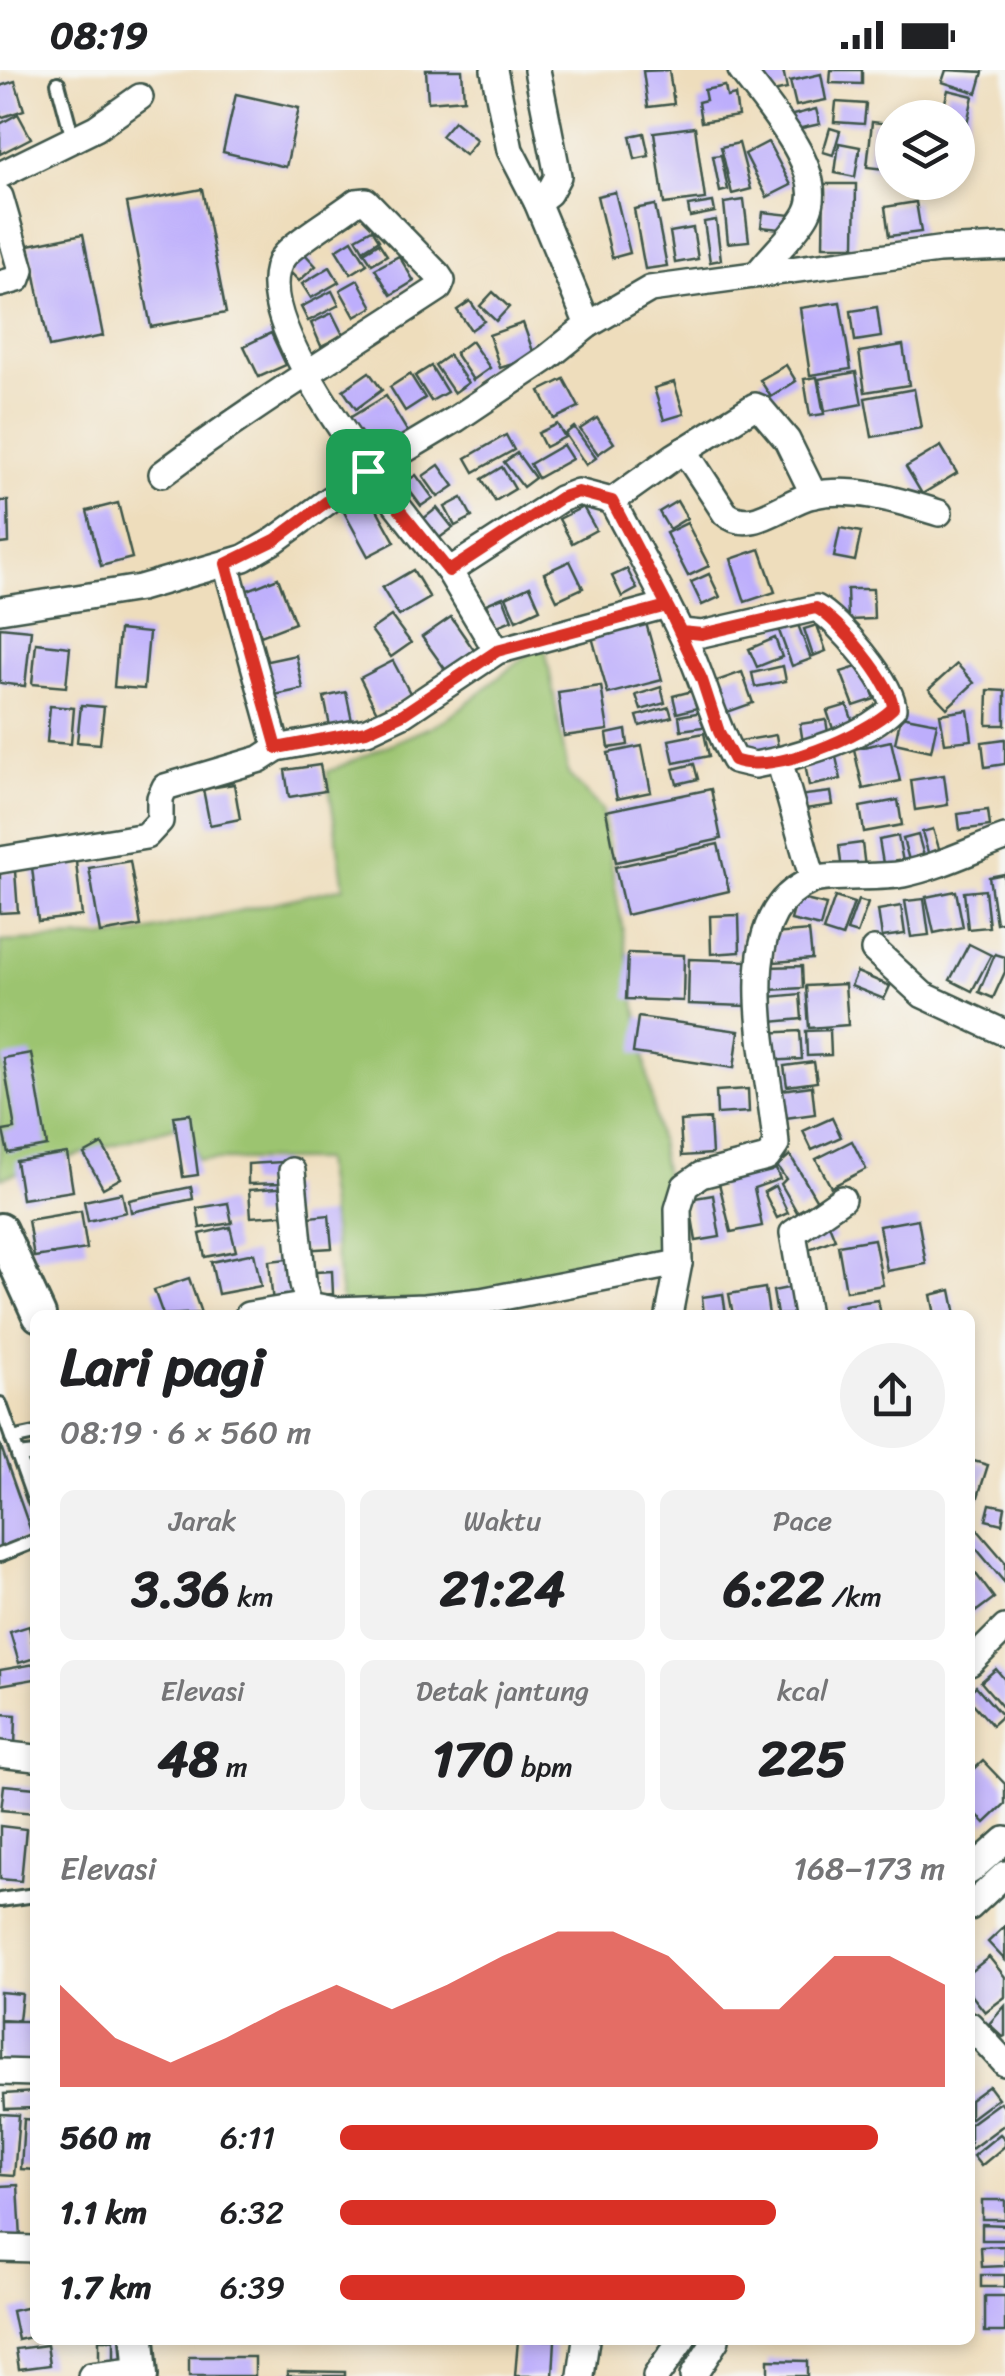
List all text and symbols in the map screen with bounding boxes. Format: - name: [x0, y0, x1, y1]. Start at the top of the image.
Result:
- text: 08:19: [50, 2, 148, 69]
- map controls: [875, 100, 975, 200]
- button: layers: [875, 100, 975, 200]
- pin: [326, 429, 411, 514]
- icon: arrive: [341, 444, 396, 499]
- text: Lari pagi: [60, 1318, 265, 1415]
- button: share: [840, 1343, 945, 1448]
- text: 08:19 · 6 × 560 m: [60, 1404, 311, 1461]
- text: Jarak: [169, 1496, 236, 1545]
- text: Waktu: [464, 1496, 541, 1545]
- text: Pace: [773, 1496, 832, 1545]
- text: 3.36: [131, 1545, 230, 1634]
- text: 21:24: [440, 1545, 565, 1634]
- text: 6:22: [723, 1545, 824, 1634]
- text: km: [230, 1572, 274, 1621]
- text: /km: [824, 1572, 882, 1621]
- text: Elevasi: [160, 1666, 245, 1715]
- text: Detak jantung: [416, 1666, 589, 1715]
- text: kcal: [777, 1666, 828, 1715]
- text: 48: [157, 1715, 219, 1804]
- text: 170: [432, 1715, 514, 1804]
- text: 225: [758, 1715, 847, 1804]
- text: m: [219, 1742, 248, 1791]
- text: bpm: [514, 1742, 573, 1791]
- text: Elevasi: [60, 1840, 156, 1897]
- text: 168–173 m: [793, 1840, 945, 1897]
- text: 560 m: [60, 2109, 151, 2166]
- text: 6:11: [220, 2109, 275, 2166]
- text: 1.1 km: [60, 2184, 147, 2241]
- text: 6:32: [220, 2184, 284, 2241]
- text: 1.7 km: [60, 2259, 152, 2316]
- text: 6:39: [220, 2259, 285, 2316]

